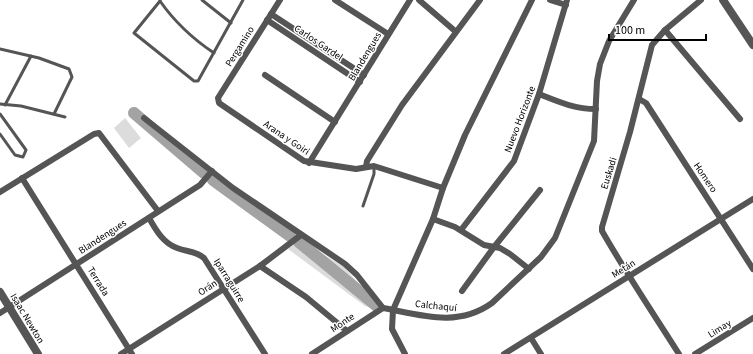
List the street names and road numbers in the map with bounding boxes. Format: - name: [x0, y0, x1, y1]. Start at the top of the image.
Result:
- street label: Carlos Gardel: [291, 21, 346, 65]
- street label: Pergamino: [222, 24, 258, 69]
- street label: Blandengues: [345, 30, 385, 84]
- street label: Nuevo Horizonte: [501, 84, 539, 155]
- street label: Arana y Goiri: [261, 117, 312, 158]
- street label: Euskadi: [597, 156, 620, 191]
- street label: Homero: [690, 160, 720, 196]
- street label: Blandengues: [76, 216, 129, 258]
- street label: Iparraguirre: [210, 256, 248, 305]
- street label: Metán: [609, 256, 638, 282]
- street label: Terrada: [84, 264, 113, 299]
- street label: Orán: [195, 276, 220, 299]
- street label: Isaac Newton: [7, 291, 48, 346]
- street label: Calchaquí: [414, 297, 458, 315]
- street label: Monte: [328, 310, 357, 336]
- street label: Limay: [705, 316, 734, 341]

